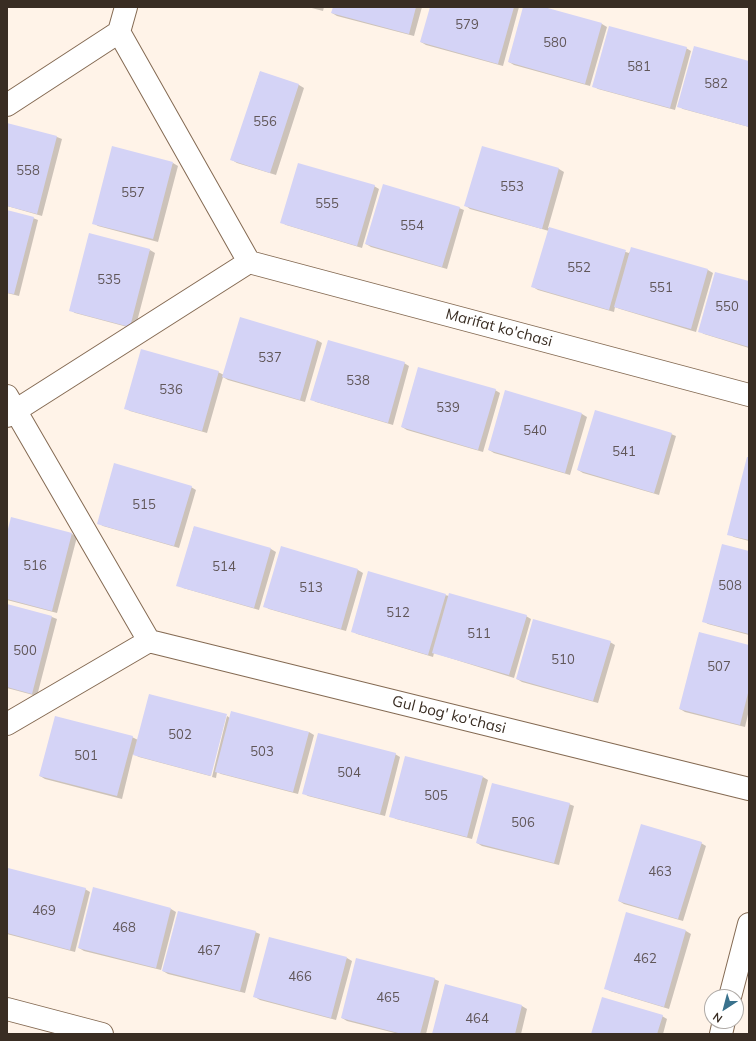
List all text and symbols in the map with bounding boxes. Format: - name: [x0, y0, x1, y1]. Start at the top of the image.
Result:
- house number: 579: [455, 17, 479, 33]
- house number: 580: [543, 35, 567, 51]
- house number: 581: [627, 59, 651, 75]
- house number: 582: [704, 76, 728, 92]
- house number: 556: [253, 114, 277, 130]
- house number: 558: [16, 163, 40, 179]
- house number: 553: [500, 179, 524, 195]
- house number: 557: [121, 185, 145, 201]
- house number: 555: [315, 196, 339, 212]
- house number: 554: [400, 218, 424, 234]
- house number: 552: [567, 260, 591, 276]
- house number: 535: [97, 272, 121, 288]
- house number: 551: [649, 280, 673, 296]
- house number: 550: [715, 299, 739, 315]
- street label: Marifat ko'chasi: [444, 305, 554, 351]
- house number: 537: [258, 350, 282, 366]
- house number: 538: [346, 373, 370, 389]
- house number: 536: [159, 382, 183, 398]
- house number: 539: [436, 400, 460, 416]
- house number: 540: [523, 423, 547, 439]
- house number: 541: [612, 444, 636, 460]
- house number: 515: [132, 497, 156, 513]
- house number: 516: [23, 558, 47, 574]
- house number: 514: [212, 559, 236, 575]
- house number: 508: [718, 578, 742, 594]
- house number: 513: [299, 580, 323, 596]
- house number: 512: [386, 605, 410, 621]
- house number: 511: [467, 626, 491, 642]
- house number: 500: [13, 643, 37, 659]
- house number: 510: [551, 652, 575, 668]
- house number: 507: [707, 659, 731, 675]
- street label: Gul bog' ko'chasi: [390, 692, 508, 738]
- house number: 502: [168, 727, 192, 743]
- house number: 503: [250, 744, 274, 760]
- house number: 501: [74, 748, 98, 764]
- house number: 504: [337, 765, 361, 781]
- house number: 505: [424, 788, 448, 804]
- house number: 506: [511, 815, 535, 831]
- house number: 463: [648, 864, 672, 880]
- house number: 469: [32, 903, 56, 919]
- house number: 468: [112, 920, 136, 936]
- house number: 467: [197, 943, 221, 959]
- house number: 462: [633, 951, 657, 967]
- house number: 466: [288, 969, 312, 985]
- north arrow: [704, 989, 744, 1029]
- house number: 465: [376, 990, 400, 1006]
- text: N: [710, 1010, 725, 1026]
- house number: 464: [465, 1011, 489, 1027]

